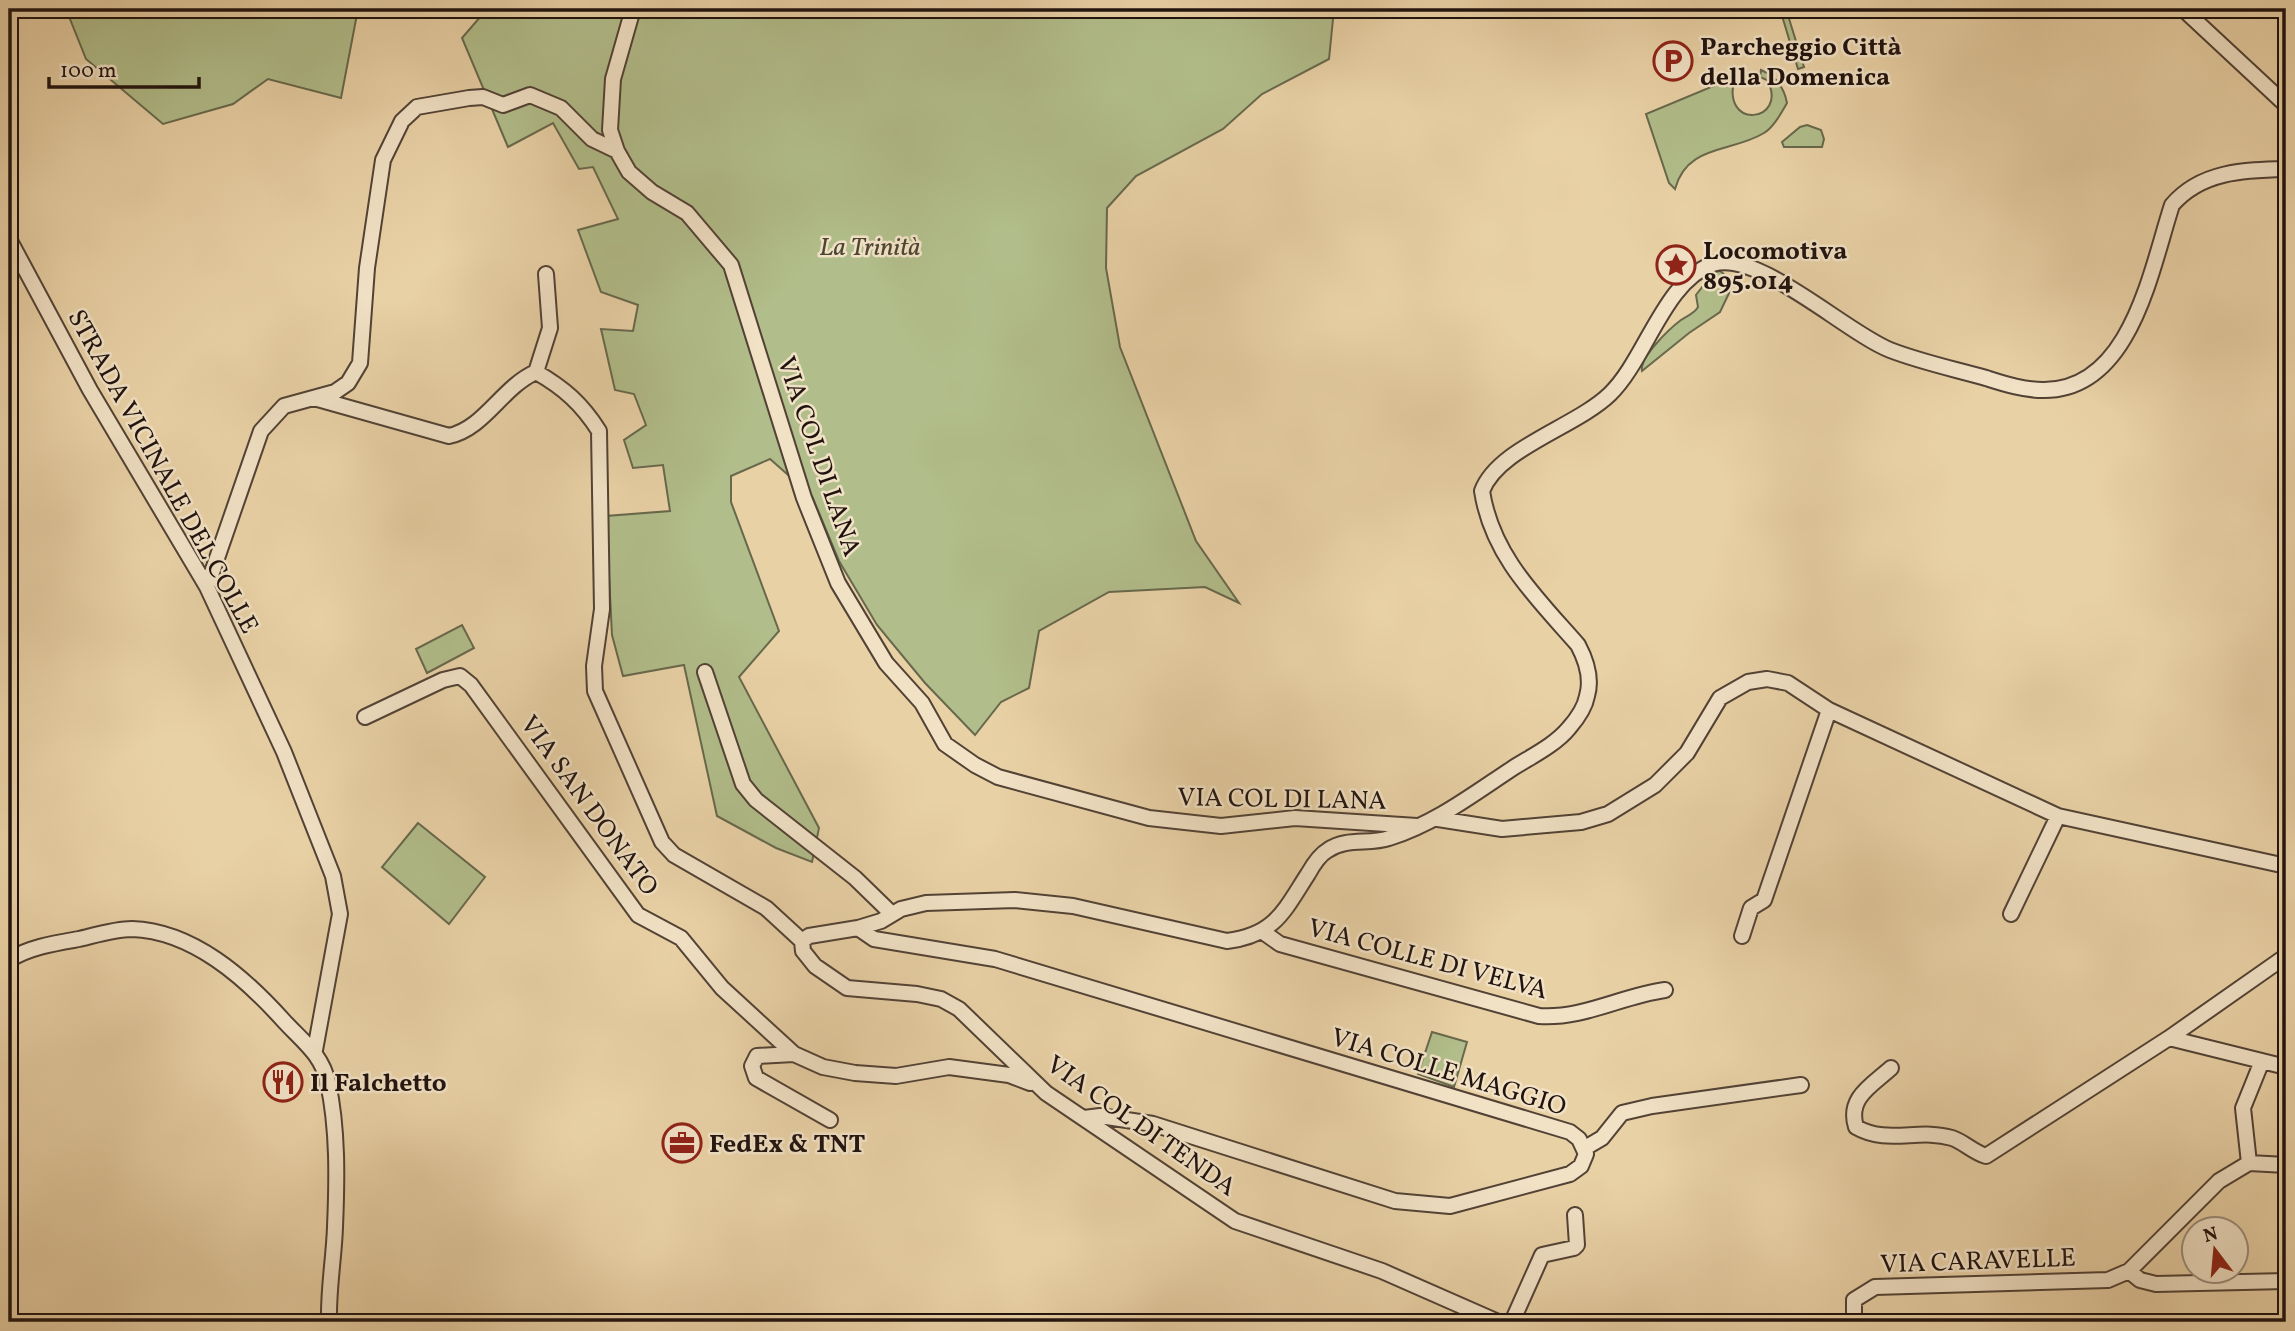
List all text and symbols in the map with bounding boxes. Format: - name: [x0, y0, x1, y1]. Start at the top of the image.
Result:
- place label: Parcheggio Città della Domenica: [1700, 30, 1902, 96]
- parking icon: Parcheggio Città della Domenica: [1652, 40, 1694, 82]
- scale bar: [49, 46, 200, 90]
- text: 100 m: [60, 57, 117, 86]
- park label: La Trinità: [819, 230, 921, 266]
- place label: Locomotiva 895.014: [1703, 234, 1847, 300]
- place icon: Locomotiva 895.014: [1655, 244, 1697, 286]
- street label: STRADA VICINALE DEL COLLE: [58, 303, 267, 640]
- street label: VIA COL DI LANA: [767, 352, 869, 561]
- street label: VIA SAN DONATO: [511, 709, 666, 904]
- street label: VIA COL DI LANA: [1177, 780, 1387, 820]
- street label: VIA COLLE DI VELVA: [1304, 911, 1551, 1009]
- street label: VIA COLLE MAGGIO: [1326, 1020, 1570, 1126]
- street label: VIA COL DI TENDA: [1039, 1047, 1243, 1206]
- restaurant icon: Il Falchetto: [262, 1061, 304, 1103]
- place label: Il Falchetto: [310, 1066, 447, 1102]
- office icon: FedEx & TNT: [661, 1122, 703, 1164]
- place label: FedEx & TNT: [709, 1127, 866, 1163]
- north arrow: [2180, 1216, 2250, 1286]
- text: N: [2201, 1221, 2221, 1250]
- street label: VIA CARAVELLE: [1880, 1241, 2076, 1283]

